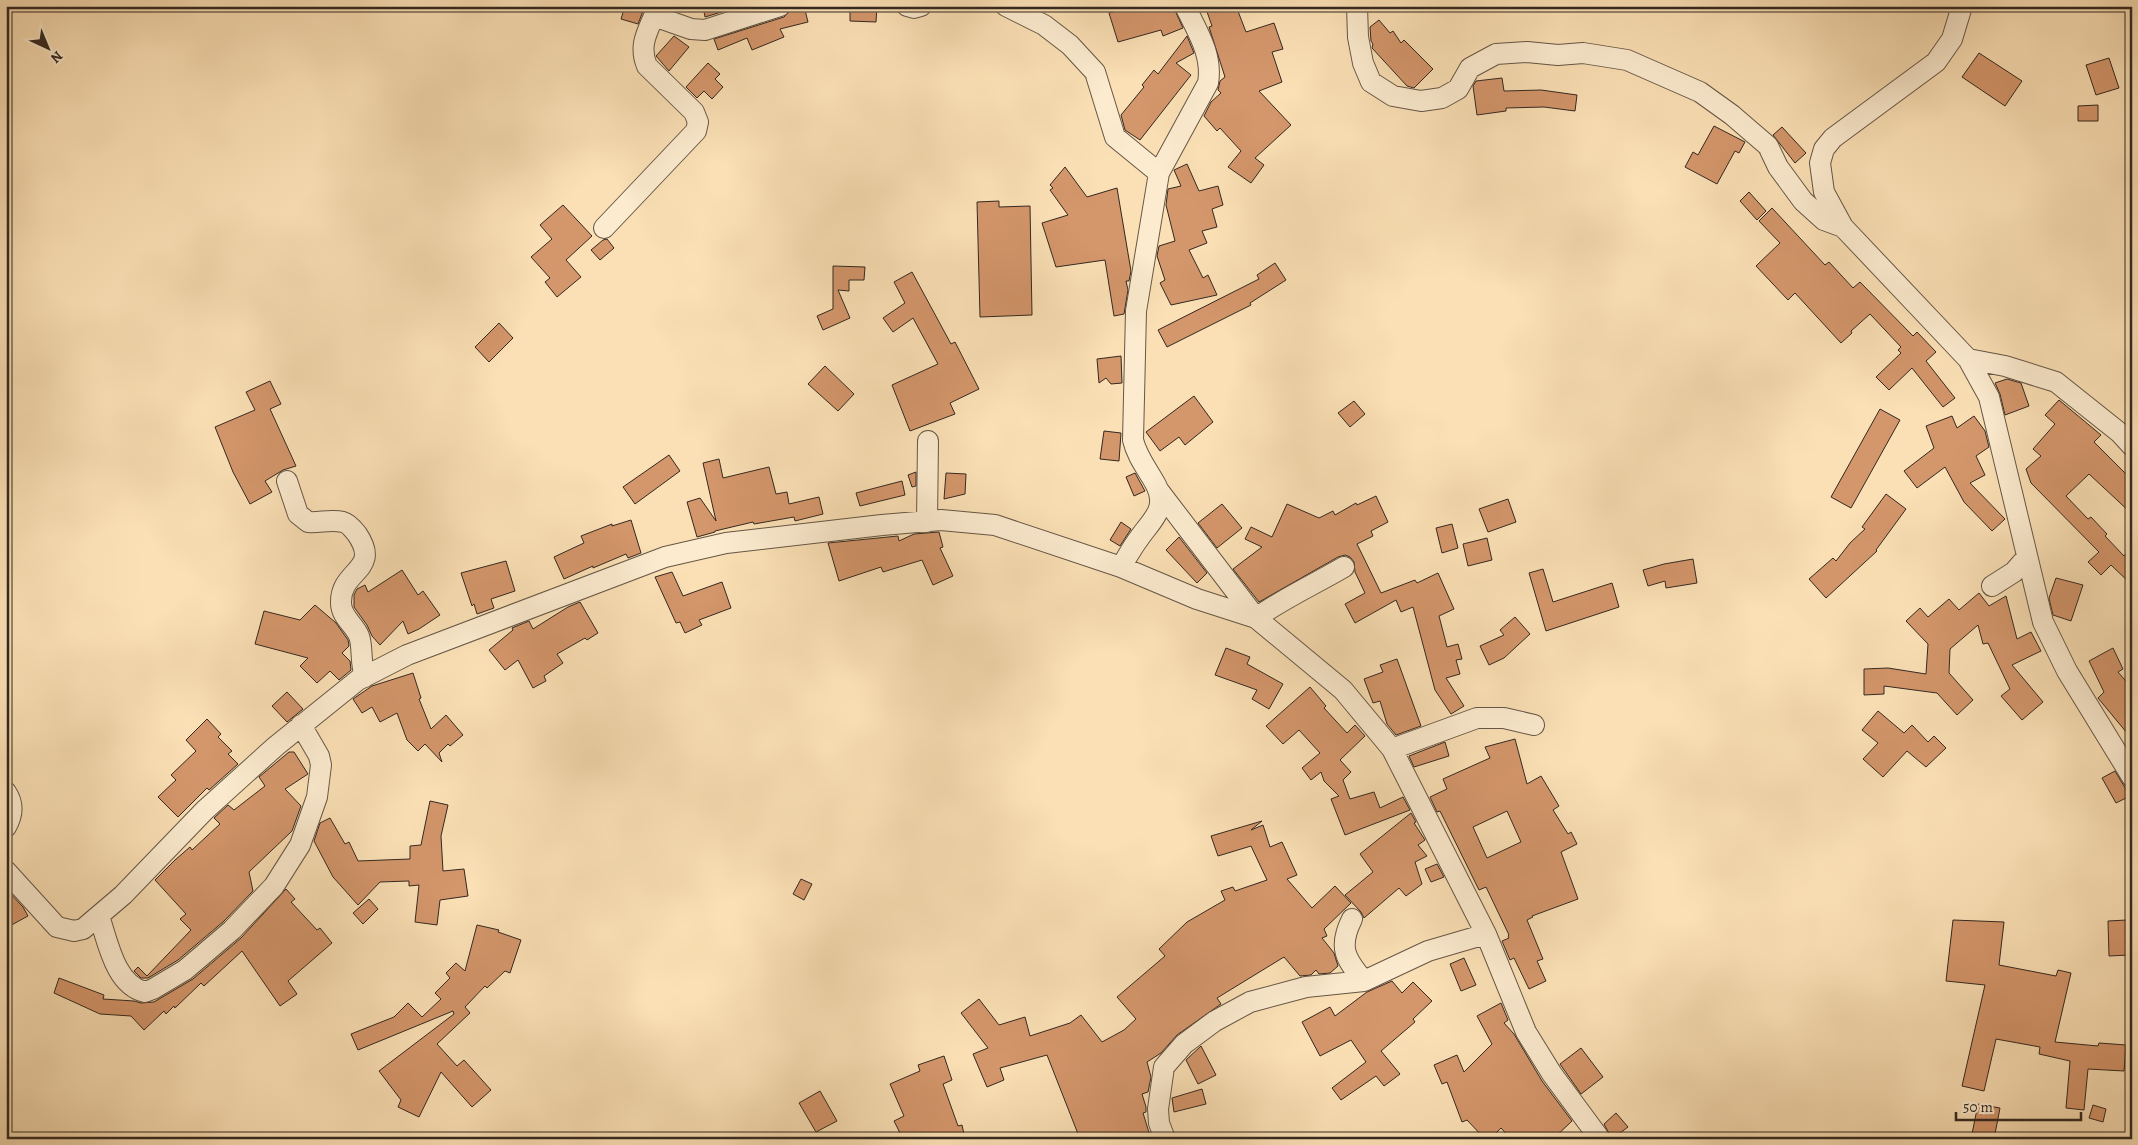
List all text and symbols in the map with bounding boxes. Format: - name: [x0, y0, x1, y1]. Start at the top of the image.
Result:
- north arrow: [22, 22, 72, 72]
- text: N: [46, 47, 67, 67]
- scale bar: [1956, 1090, 2080, 1122]
- text: 50 m: [1963, 1097, 1993, 1117]

